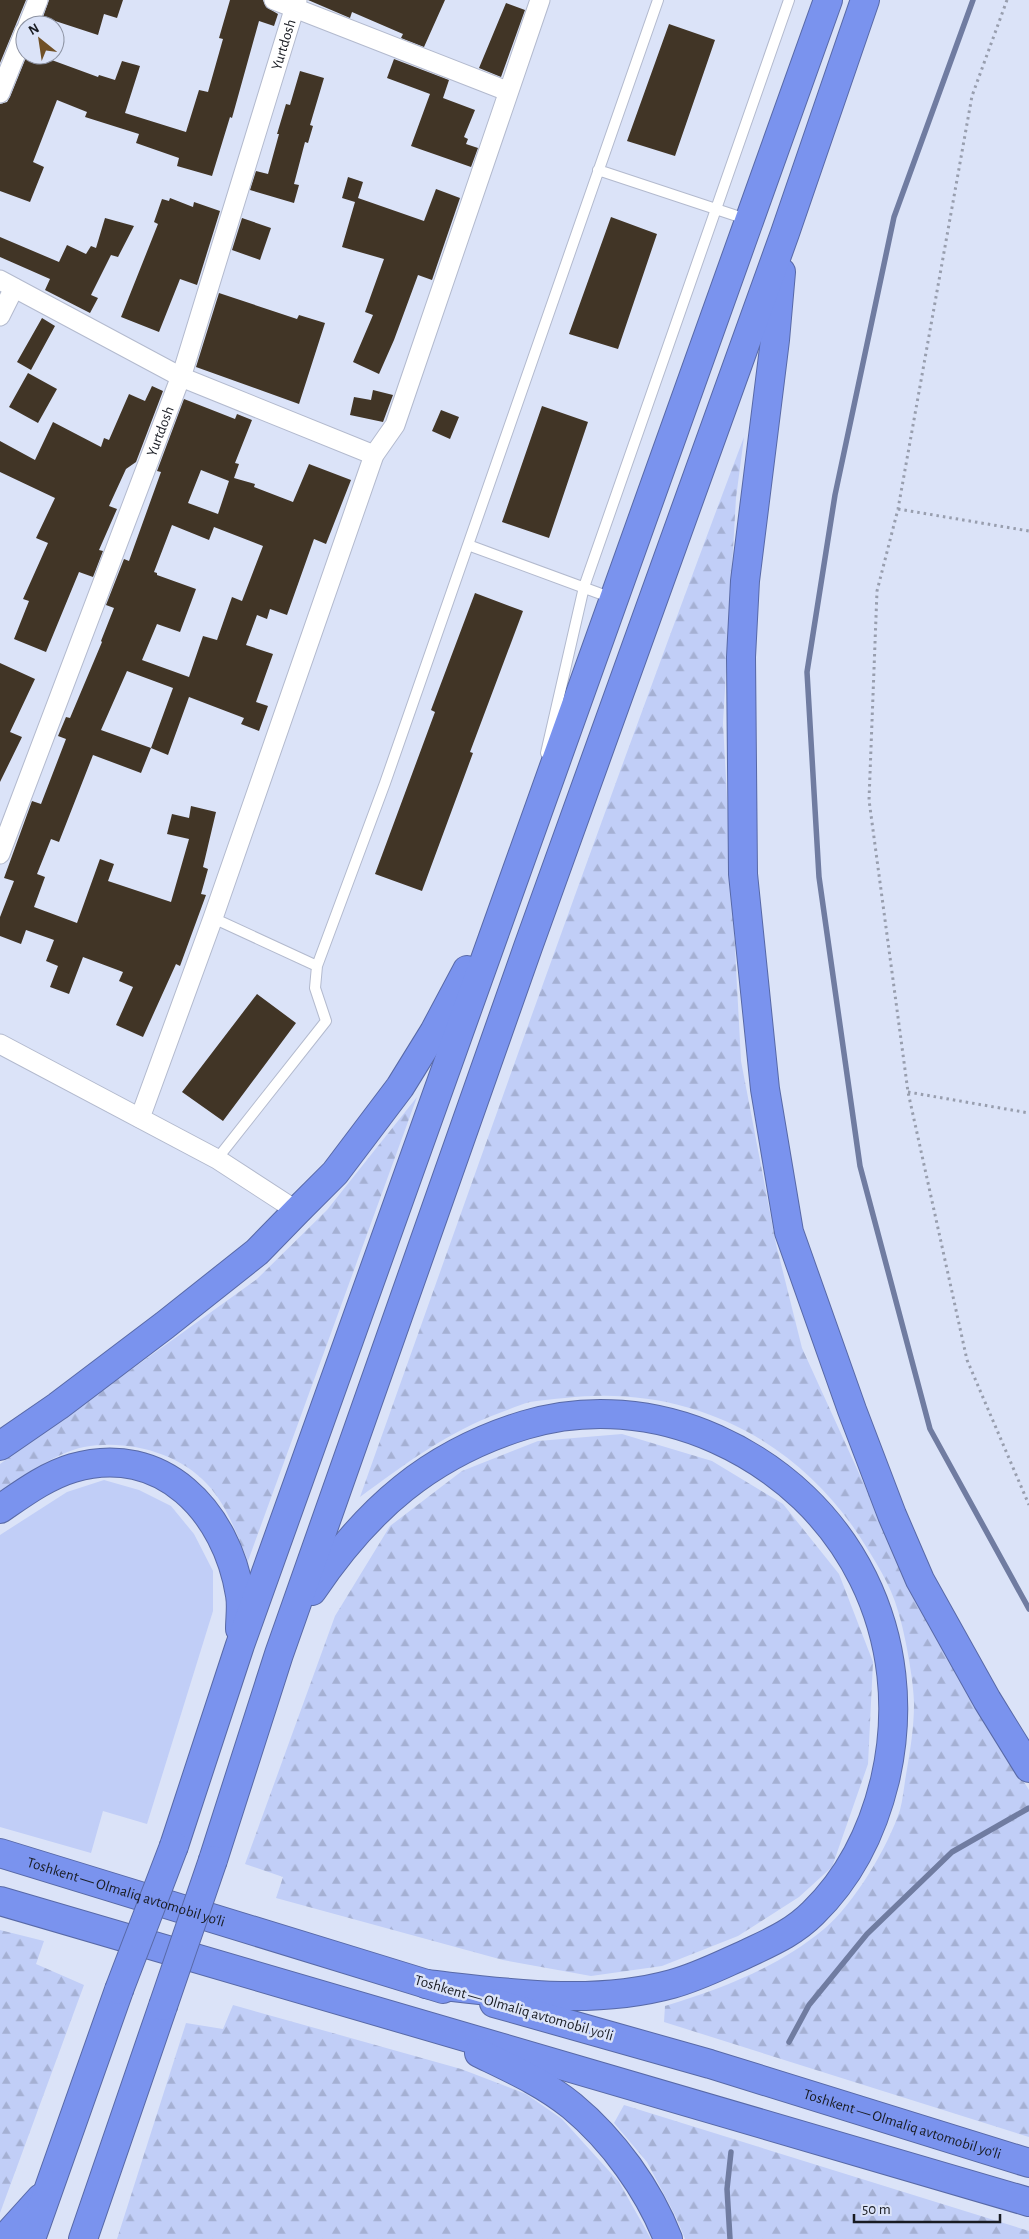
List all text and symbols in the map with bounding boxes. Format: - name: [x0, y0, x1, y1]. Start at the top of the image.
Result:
- north arrow: [15, 15, 65, 65]
- street label: Yurtdosh: [268, 17, 298, 72]
- text: N: [26, 21, 42, 38]
- street label: Yurtdosh: [144, 404, 176, 458]
- street label: Toshkent — Olmaliq avtomobil yo‘li: [25, 1854, 227, 1929]
- street label: Toshkent — Olmaliq avtomobil yo‘li: [413, 1972, 615, 2044]
- street label: Toshkent — Olmaliq avtomobil yo‘li: [802, 2086, 1003, 2161]
- scale bar: [854, 2192, 1000, 2224]
- text: 50 m: [862, 2202, 891, 2217]

